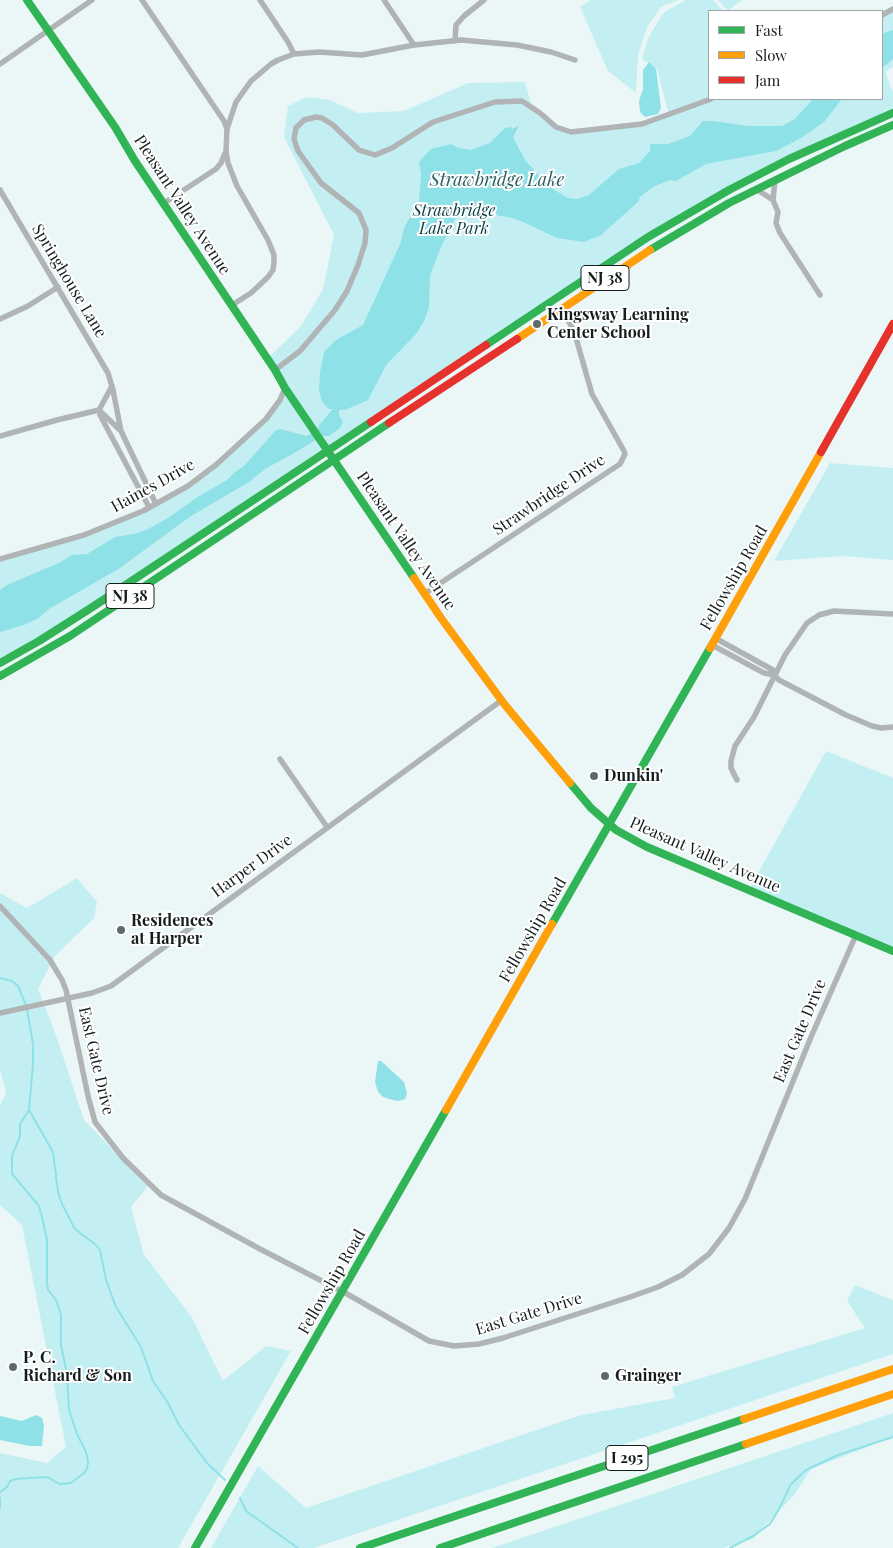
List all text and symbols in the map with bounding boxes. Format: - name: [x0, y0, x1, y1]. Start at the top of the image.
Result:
- legend: [708, 10, 883, 100]
- text: Fast: [755, 20, 783, 40]
- text: Slow: [755, 45, 787, 65]
- text: Jam: [755, 70, 780, 90]
- street label: Pleasant Valley Avenue: [130, 131, 234, 279]
- water label: Strawbridge Lake: [430, 169, 564, 191]
- park label: Strawbridge Lake Park: [413, 201, 495, 239]
- street label: Springhouse Lane: [27, 221, 111, 341]
- road number: NJ 38: [581, 266, 629, 290]
- place label: Kingsway Learning Center School: [547, 305, 689, 343]
- marker: Kingsway Learning Center School: [531, 318, 543, 330]
- street label: Strawbridge Drive: [489, 450, 609, 540]
- street label: Haines Drive: [108, 455, 198, 517]
- street label: Pleasant Valley Avenue: [353, 468, 459, 614]
- street label: Fellowship Road: [696, 522, 772, 634]
- road number: NJ 38: [106, 584, 154, 608]
- place label: Dunkin': [604, 766, 663, 786]
- marker: Dunkin': [588, 770, 600, 782]
- street label: Pleasant Valley Avenue: [627, 813, 783, 897]
- street label: Harper Drive: [208, 830, 296, 902]
- street label: Fellowship Road: [495, 874, 571, 986]
- place label: Residences at Harper: [131, 911, 213, 949]
- marker: Residences at Harper: [115, 924, 127, 936]
- street label: East Gate Drive: [770, 976, 830, 1086]
- street label: East Gate Drive: [74, 1005, 118, 1117]
- street label: Fellowship Road: [294, 1226, 370, 1338]
- street label: East Gate Drive: [473, 1289, 585, 1339]
- place label: P. C. Richard & Son: [23, 1348, 132, 1386]
- marker: P. C. Richard & Son: [7, 1361, 19, 1373]
- place label: Grainger: [615, 1366, 681, 1386]
- marker: Grainger: [599, 1370, 611, 1382]
- road number: I 295: [606, 1446, 648, 1470]

